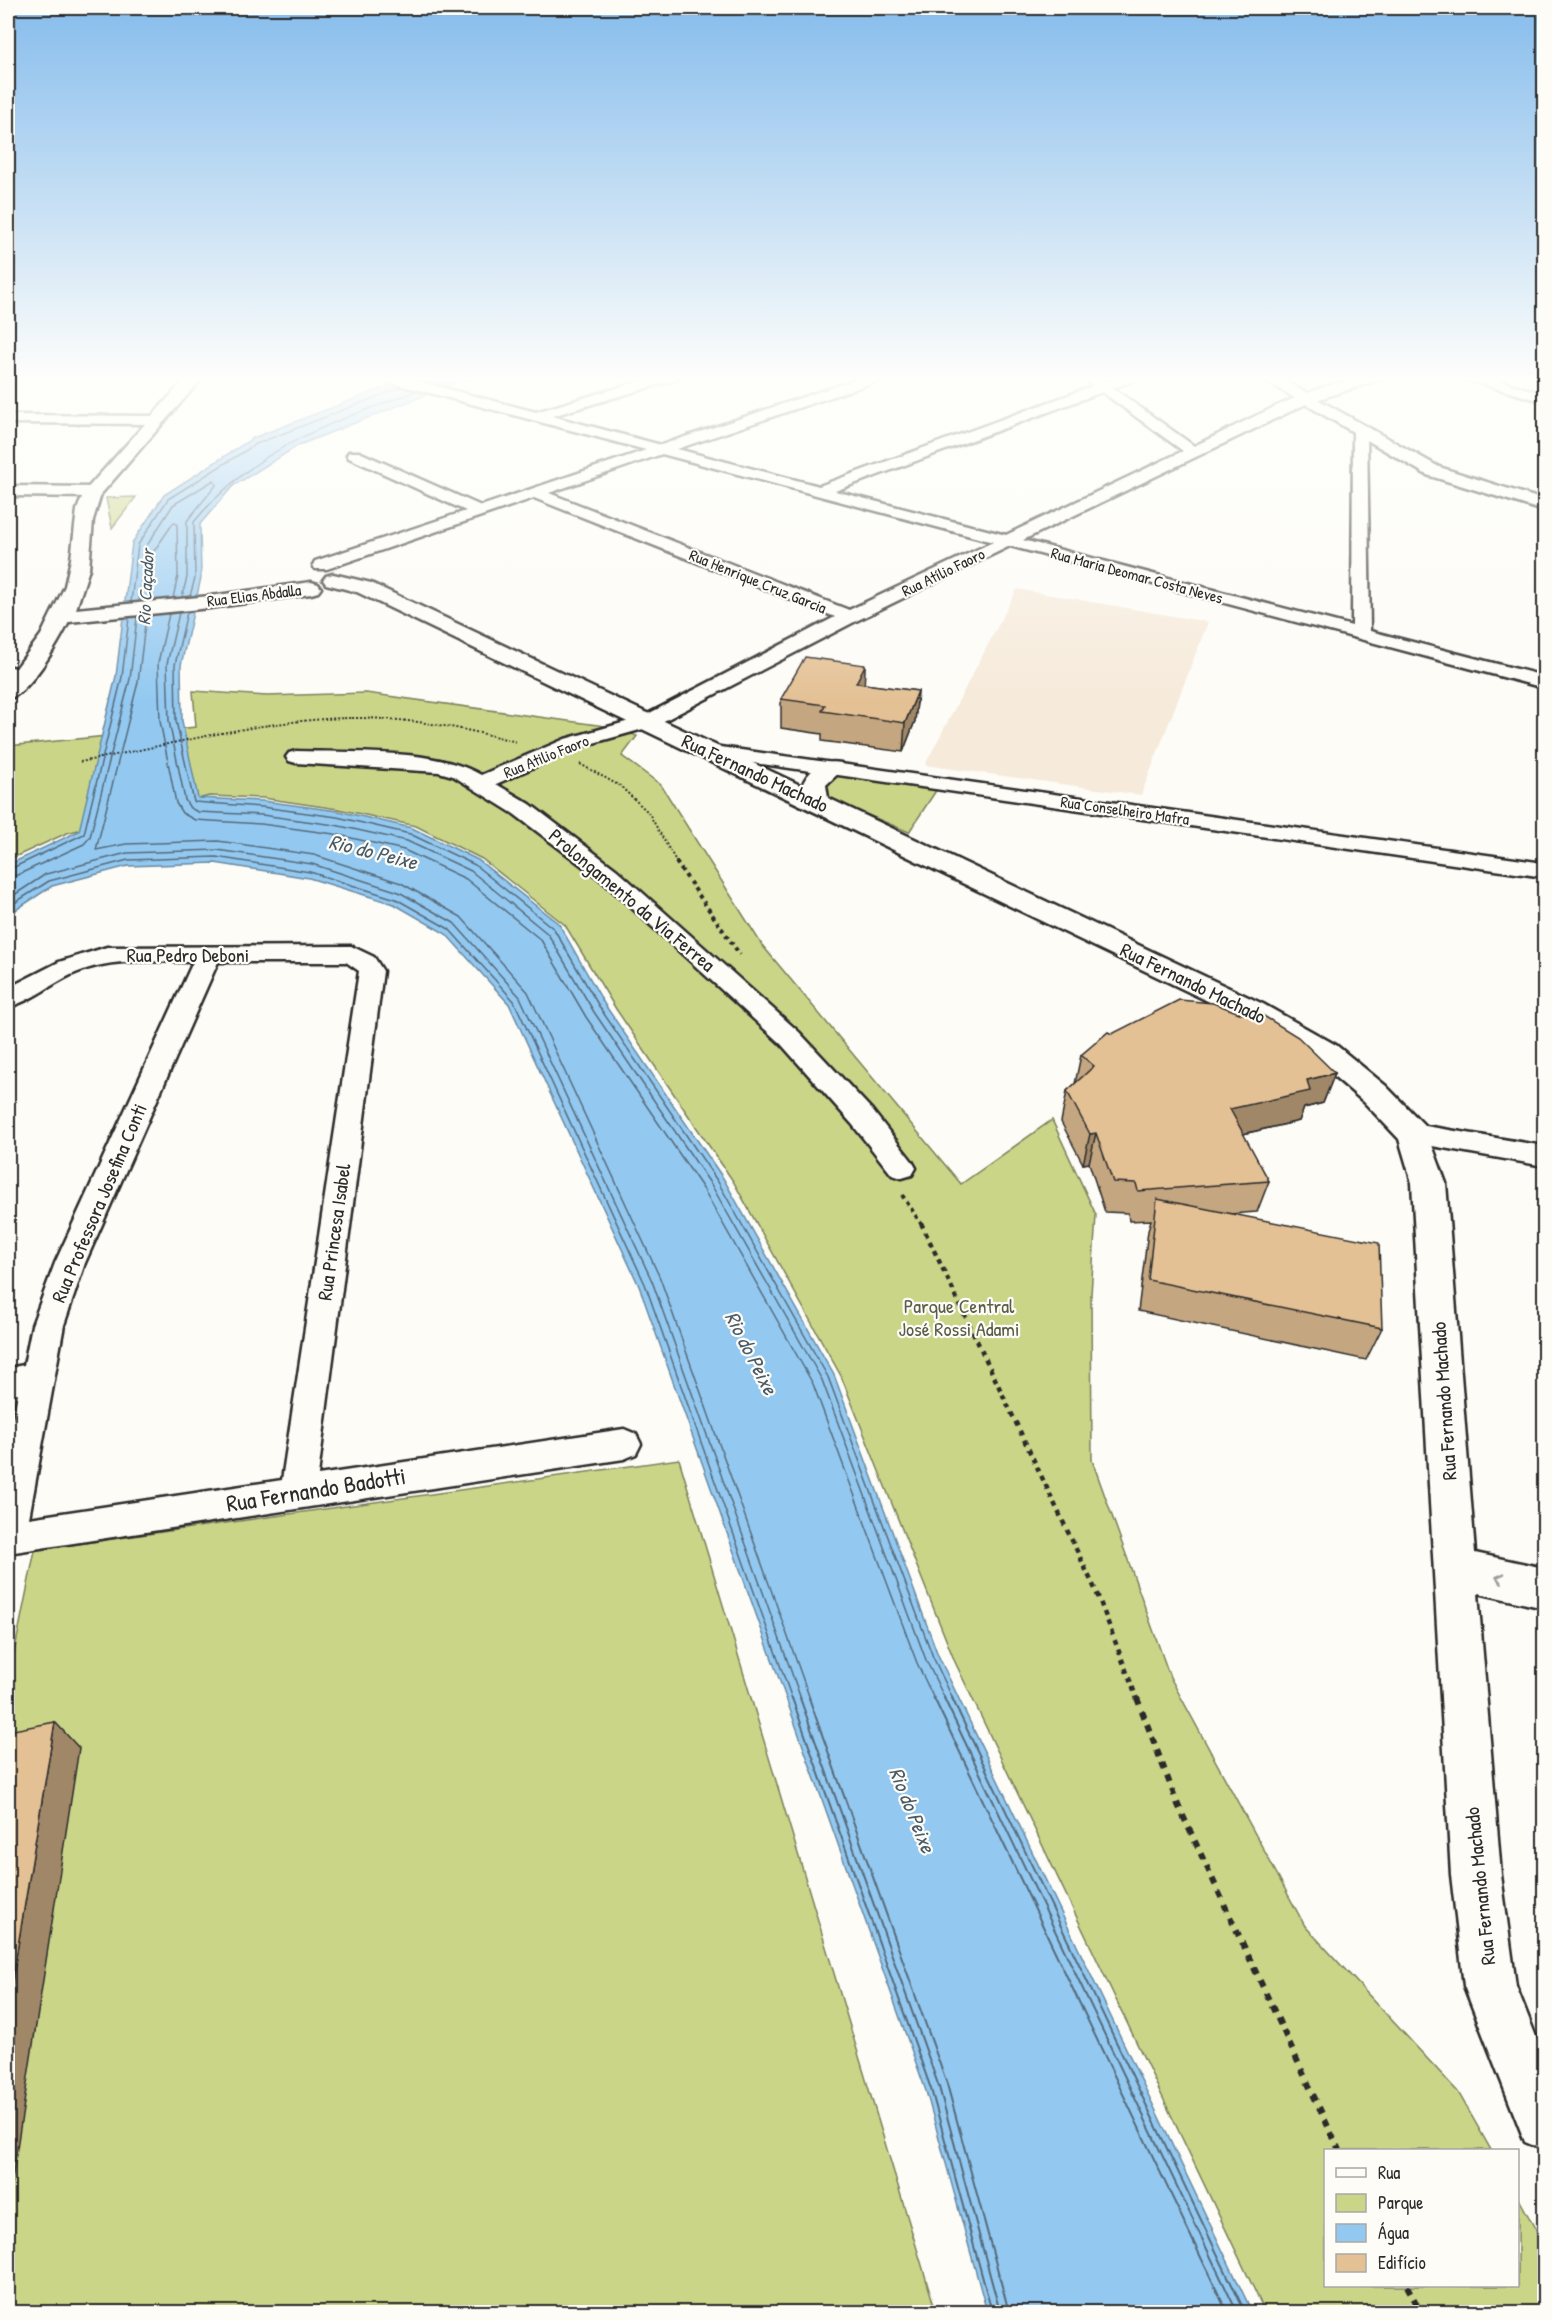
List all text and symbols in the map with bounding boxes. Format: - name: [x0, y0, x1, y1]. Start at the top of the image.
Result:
- street label: Rua Maria Deomar Costa Neves: [1049, 541, 1225, 609]
- street label: Rua Atílio Faoro: [898, 542, 989, 602]
- street label: Rua Henrique Cruz Garcia: [686, 543, 830, 619]
- water label: Rio Caçador: [131, 546, 160, 625]
- street label: Rua Elias Abdalla: [206, 578, 302, 612]
- street label: Rua Fernando Machado: [678, 727, 833, 818]
- street label: Rua Atilio Faoro: [500, 729, 592, 783]
- street label: Rua Conselheiro Mafra: [1059, 790, 1191, 830]
- street label: Prolongamento da Via Ferrea: [543, 822, 721, 977]
- water label: Rio do Peixe: [326, 827, 422, 877]
- street label: Rua Fernando Machado: [1116, 936, 1270, 1029]
- street label: Rua Pedro Deboni: [127, 941, 249, 968]
- street label: Rua Professora Josefina Conti: [44, 1099, 153, 1306]
- street label: Rua Princesa Isabel: [311, 1161, 357, 1302]
- park label: Parque Central José Rossi Adami: [899, 1292, 1019, 1342]
- water label: Rio do Peixe: [718, 1306, 786, 1401]
- street label: Rua Fernando Machado: [1424, 1321, 1463, 1481]
- street label: Rua Fernando Badotti: [224, 1459, 408, 1519]
- one-way arrow: [1495, 1573, 1505, 1586]
- water label: Rio do Peixe: [882, 1763, 943, 1858]
- street label: Rua Fernando Machado: [1458, 1806, 1501, 1966]
- legend: [1324, 2149, 1519, 2287]
- text: Rua: [1378, 2160, 1400, 2185]
- text: Parque: [1378, 2190, 1423, 2215]
- text: Água: [1378, 2220, 1409, 2245]
- text: Edifício: [1378, 2250, 1426, 2275]

